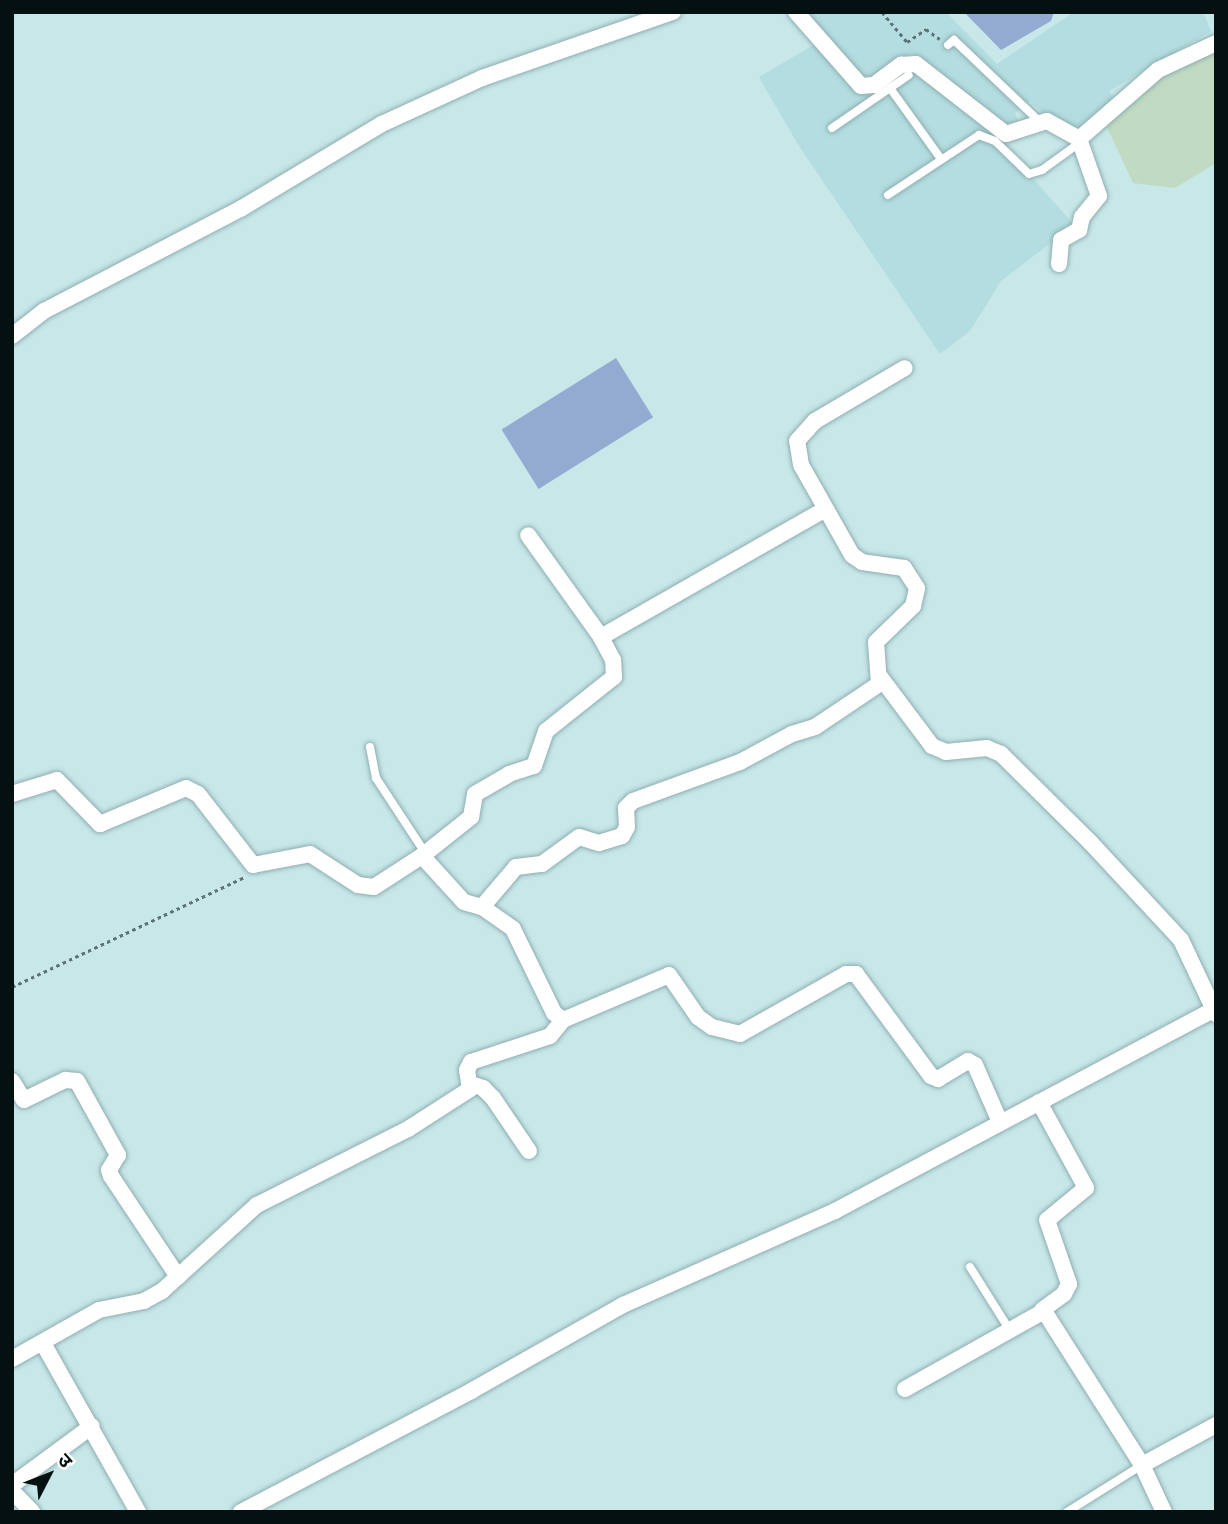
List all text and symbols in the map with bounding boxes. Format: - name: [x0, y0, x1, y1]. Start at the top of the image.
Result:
- north arrow: [14, 1440, 84, 1510]
- text: उ: [53, 1449, 77, 1472]

